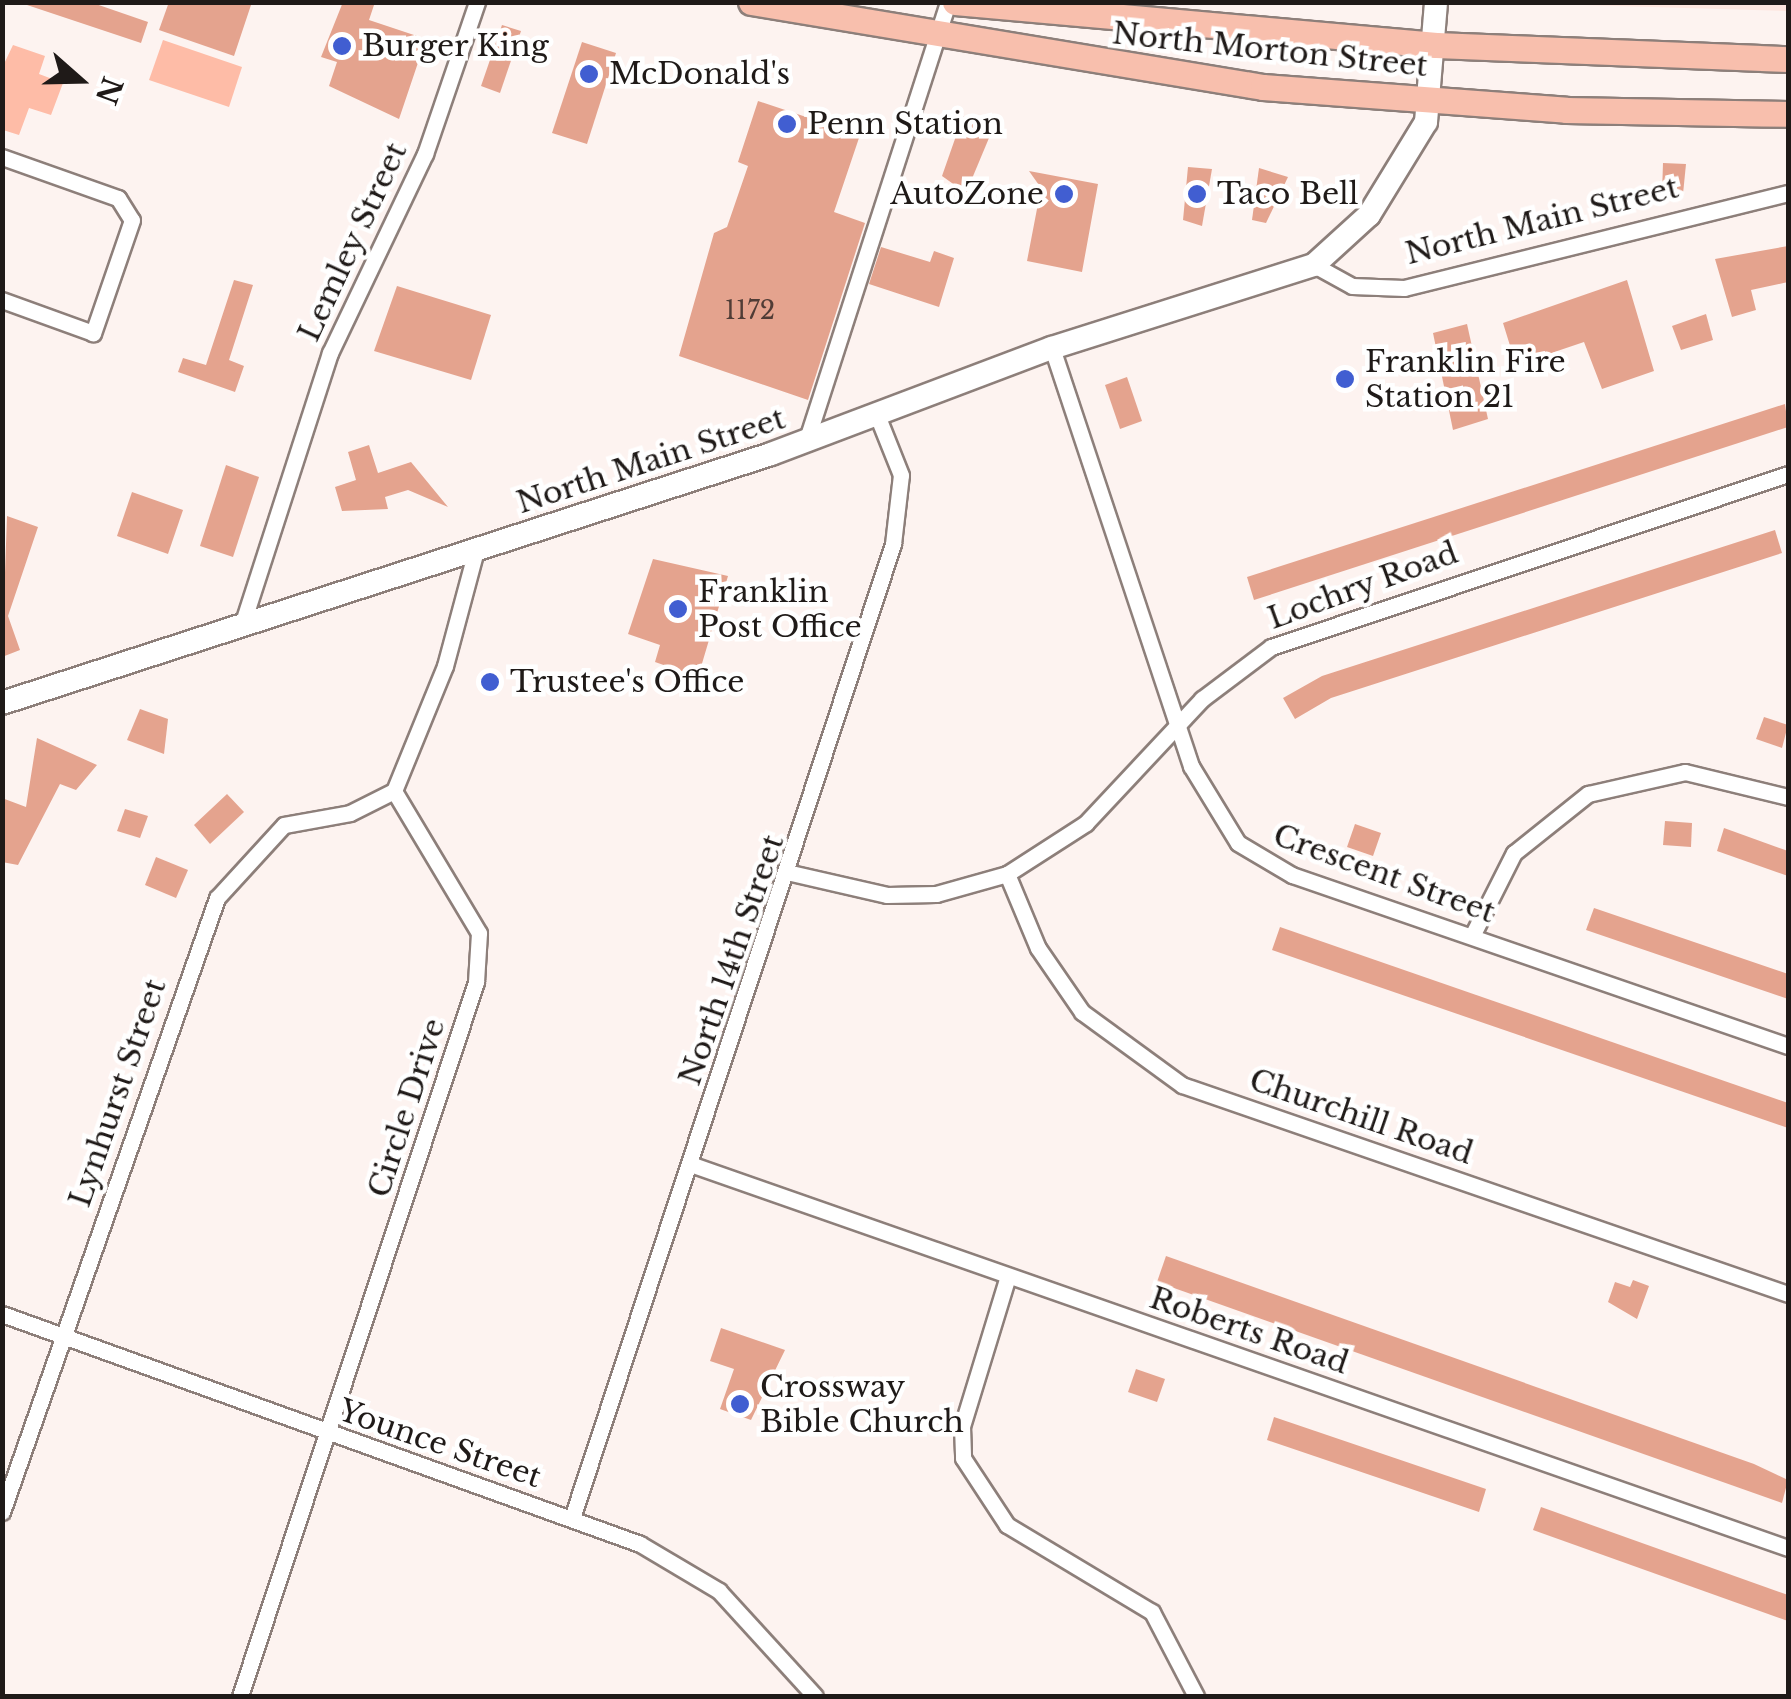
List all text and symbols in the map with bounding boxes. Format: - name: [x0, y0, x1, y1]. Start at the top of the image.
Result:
- street label: North Morton Street: [1111, 16, 1429, 84]
- place label: Burger King: [362, 28, 549, 64]
- north arrow: [30, 30, 130, 130]
- marker: Burger King: [331, 35, 353, 57]
- place label: McDonald's: [609, 56, 790, 92]
- marker: McDonald's: [578, 63, 600, 85]
- text: N: [88, 72, 130, 109]
- place label: Penn Station: [807, 106, 1003, 142]
- marker: Penn Station: [776, 113, 798, 135]
- street label: Lemley Street: [291, 137, 415, 347]
- street label: North Main Street: [1402, 170, 1682, 272]
- place label: AutoZone: [890, 176, 1044, 212]
- place label: Taco Bell: [1217, 176, 1359, 212]
- marker: AutoZone: [1053, 183, 1075, 205]
- marker: Taco Bell: [1186, 183, 1208, 205]
- house number: 1172: [725, 296, 775, 326]
- place label: Franklin Fire Station 21: [1365, 344, 1566, 414]
- marker: Franklin Fire Station 21: [1334, 368, 1356, 390]
- street label: North Main Street: [512, 401, 790, 521]
- street label: Lochry Road: [1263, 535, 1463, 637]
- place label: Franklin Post Office: [698, 574, 862, 644]
- marker: Franklin Post Office: [667, 598, 689, 620]
- place label: Trustee's Office: [510, 664, 744, 700]
- marker: Trustee's Office: [479, 671, 501, 693]
- street label: Crescent Street: [1268, 817, 1500, 931]
- street label: North 14th Street: [672, 830, 792, 1090]
- street label: Lynhurst Street: [62, 975, 174, 1211]
- street label: Circle Drive: [361, 1014, 453, 1202]
- street label: Churchill Road: [1245, 1062, 1477, 1172]
- street label: Roberts Road: [1145, 1280, 1353, 1382]
- place label: Crossway Bible Church: [760, 1369, 964, 1440]
- street label: Younce Street: [334, 1393, 546, 1495]
- marker: Crossway Bible Church: [729, 1393, 751, 1415]

